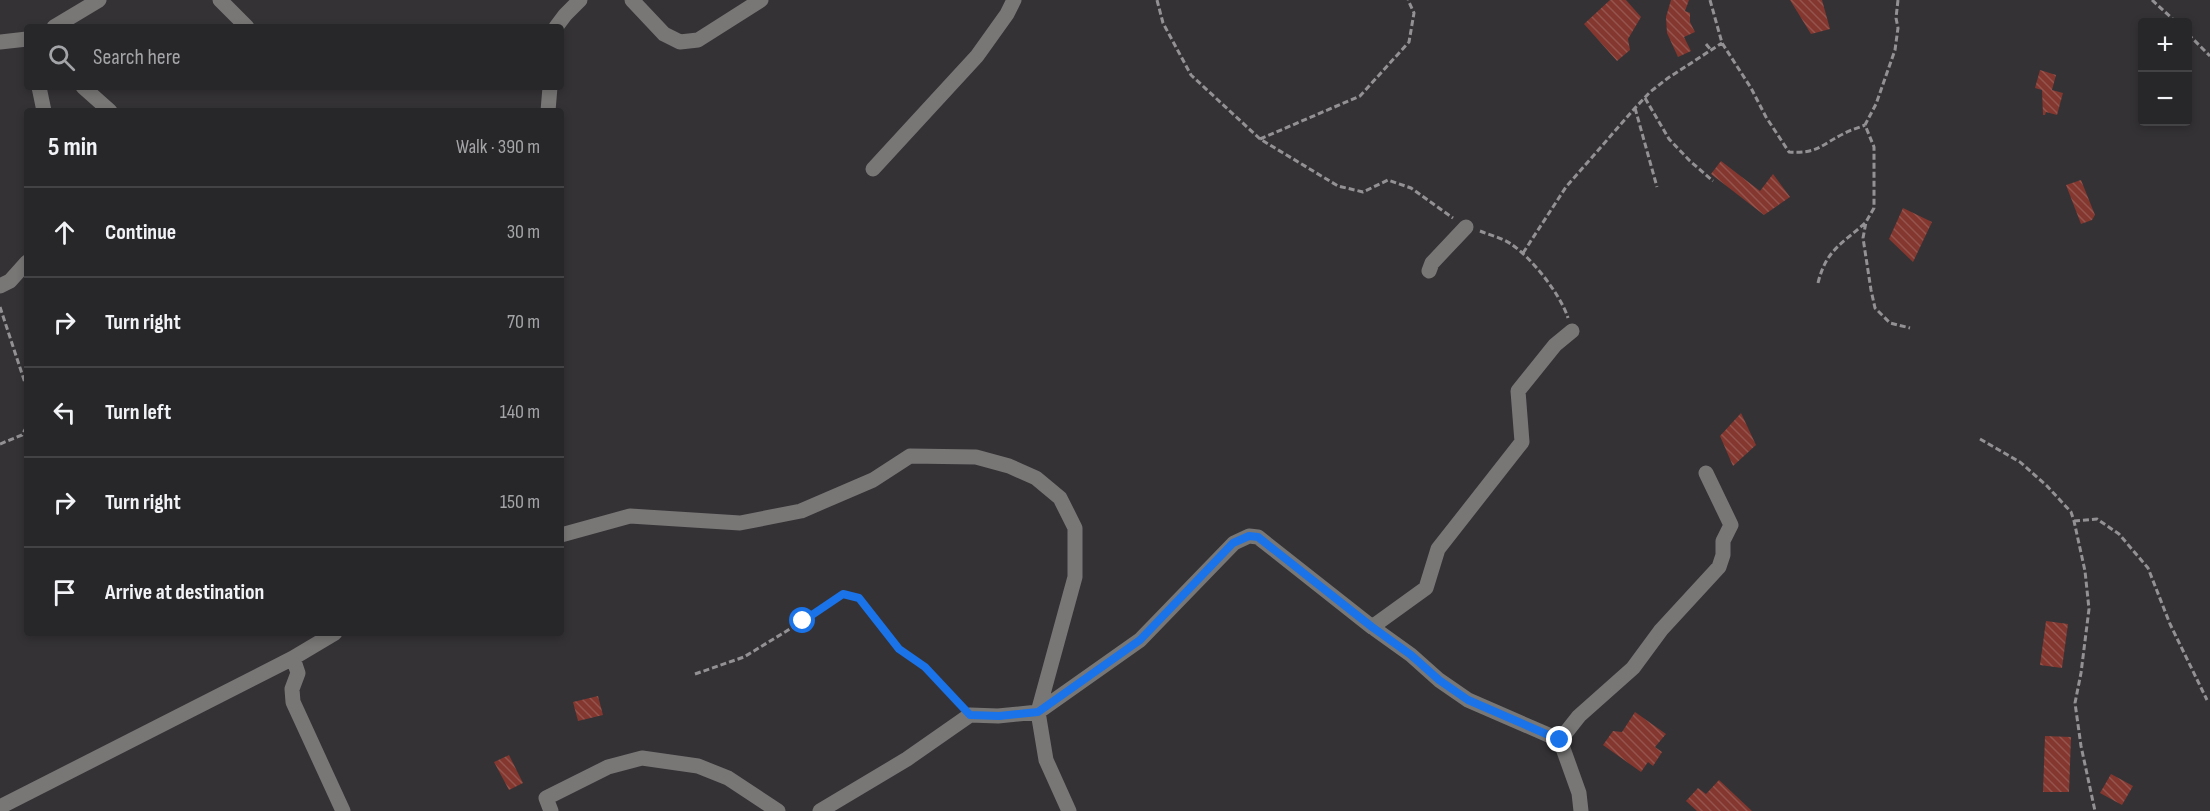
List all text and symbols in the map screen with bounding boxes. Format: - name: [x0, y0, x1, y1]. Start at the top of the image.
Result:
- map controls: [2138, 18, 2192, 126]
- button: +: [2138, 18, 2192, 72]
- search box: [24, 24, 564, 90]
- icon: search: [45, 41, 78, 74]
- text: Search here: [93, 44, 180, 71]
- button: −: [2138, 72, 2192, 126]
- text: 5 min: [48, 132, 98, 163]
- text: Walk · 390 m: [456, 135, 540, 159]
- icon: ahead: [48, 216, 81, 249]
- text: Continue: [105, 219, 176, 246]
- text: 30 m: [507, 220, 540, 244]
- icon: right: [48, 306, 81, 339]
- text: Turn right: [105, 309, 181, 336]
- text: 70 m: [507, 310, 540, 334]
- icon: left: [48, 396, 81, 429]
- text: Turn left: [105, 399, 171, 426]
- text: 140 m: [500, 400, 540, 424]
- icon: right: [48, 486, 81, 519]
- text: Turn right: [105, 489, 181, 516]
- text: 150 m: [500, 490, 540, 514]
- icon: arrive: [48, 576, 81, 609]
- text: Arrive at destination: [105, 579, 264, 606]
- route start: [789, 607, 815, 633]
- route end: [1546, 726, 1572, 752]

